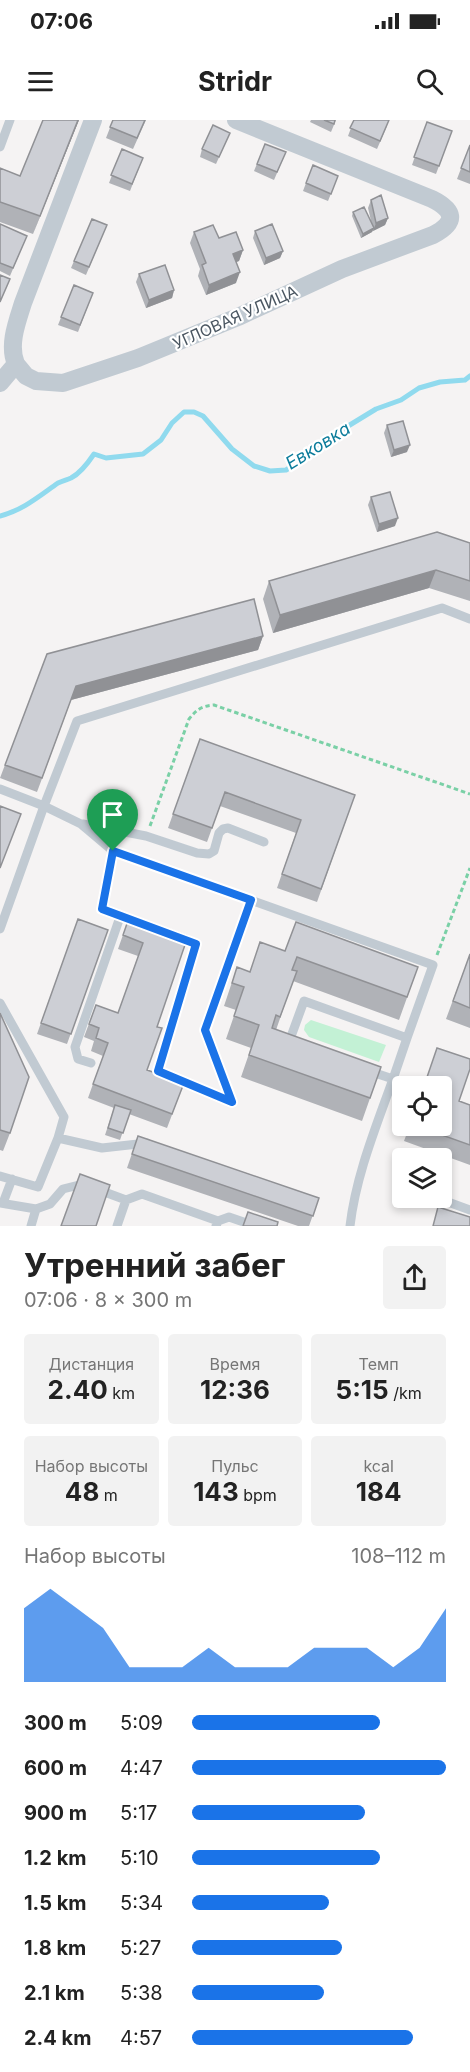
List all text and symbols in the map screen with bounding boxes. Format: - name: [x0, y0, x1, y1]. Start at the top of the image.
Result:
- text: 07:06: [30, 8, 93, 34]
- icon: menu: [24, 65, 57, 98]
- text: Stridr: [198, 65, 272, 98]
- icon: search: [413, 65, 446, 98]
- street label: УГЛОВАЯ УЛИЦА: [170, 281, 300, 353]
- water label: Евковка: [282, 418, 354, 474]
- pin: [87, 789, 138, 851]
- icon: arrive: [96, 798, 129, 831]
- map controls: [392, 1076, 452, 1208]
- button: locate: [392, 1076, 452, 1136]
- button: layers: [392, 1148, 452, 1208]
- text: Утренний забег: [24, 1245, 285, 1285]
- button: share: [383, 1246, 446, 1309]
- text: 07:06 · 8 × 300 m: [24, 1288, 192, 1312]
- text: Дистанция: [49, 1354, 134, 1374]
- text: Время: [210, 1354, 260, 1374]
- text: Темп: [359, 1354, 399, 1374]
- text: 2.40: [48, 1374, 108, 1405]
- text: 12:36: [200, 1374, 270, 1405]
- text: 5:15: [336, 1374, 389, 1405]
- text: km: [108, 1383, 135, 1403]
- text: /km: [389, 1383, 422, 1403]
- text: Набор высоты: [35, 1456, 148, 1476]
- text: Пульс: [211, 1456, 259, 1476]
- text: kcal: [363, 1456, 394, 1476]
- text: 48: [65, 1476, 99, 1507]
- text: 143: [193, 1476, 239, 1507]
- text: 184: [356, 1476, 402, 1507]
- text: m: [99, 1485, 118, 1505]
- text: bpm: [239, 1485, 277, 1505]
- text: Набор высоты: [24, 1544, 166, 1568]
- text: 108–112 m: [351, 1544, 446, 1568]
- text: 300 m: [24, 1711, 87, 1735]
- text: 5:09: [120, 1711, 163, 1735]
- text: 600 m: [24, 1756, 87, 1780]
- text: 4:47: [120, 1756, 163, 1780]
- text: 900 m: [24, 1801, 87, 1825]
- text: 5:17: [120, 1801, 157, 1825]
- text: 1.2 km: [24, 1846, 87, 1870]
- text: 5:10: [120, 1846, 159, 1870]
- text: 1.5 km: [24, 1891, 87, 1915]
- text: 5:34: [120, 1891, 163, 1915]
- text: 1.8 km: [24, 1936, 86, 1960]
- text: 5:27: [120, 1936, 161, 1960]
- text: 2.1 km: [24, 1981, 85, 2005]
- text: 5:38: [120, 1981, 163, 2005]
- text: 2.4 km: [24, 2026, 91, 2050]
- text: 4:57: [120, 2026, 162, 2050]

